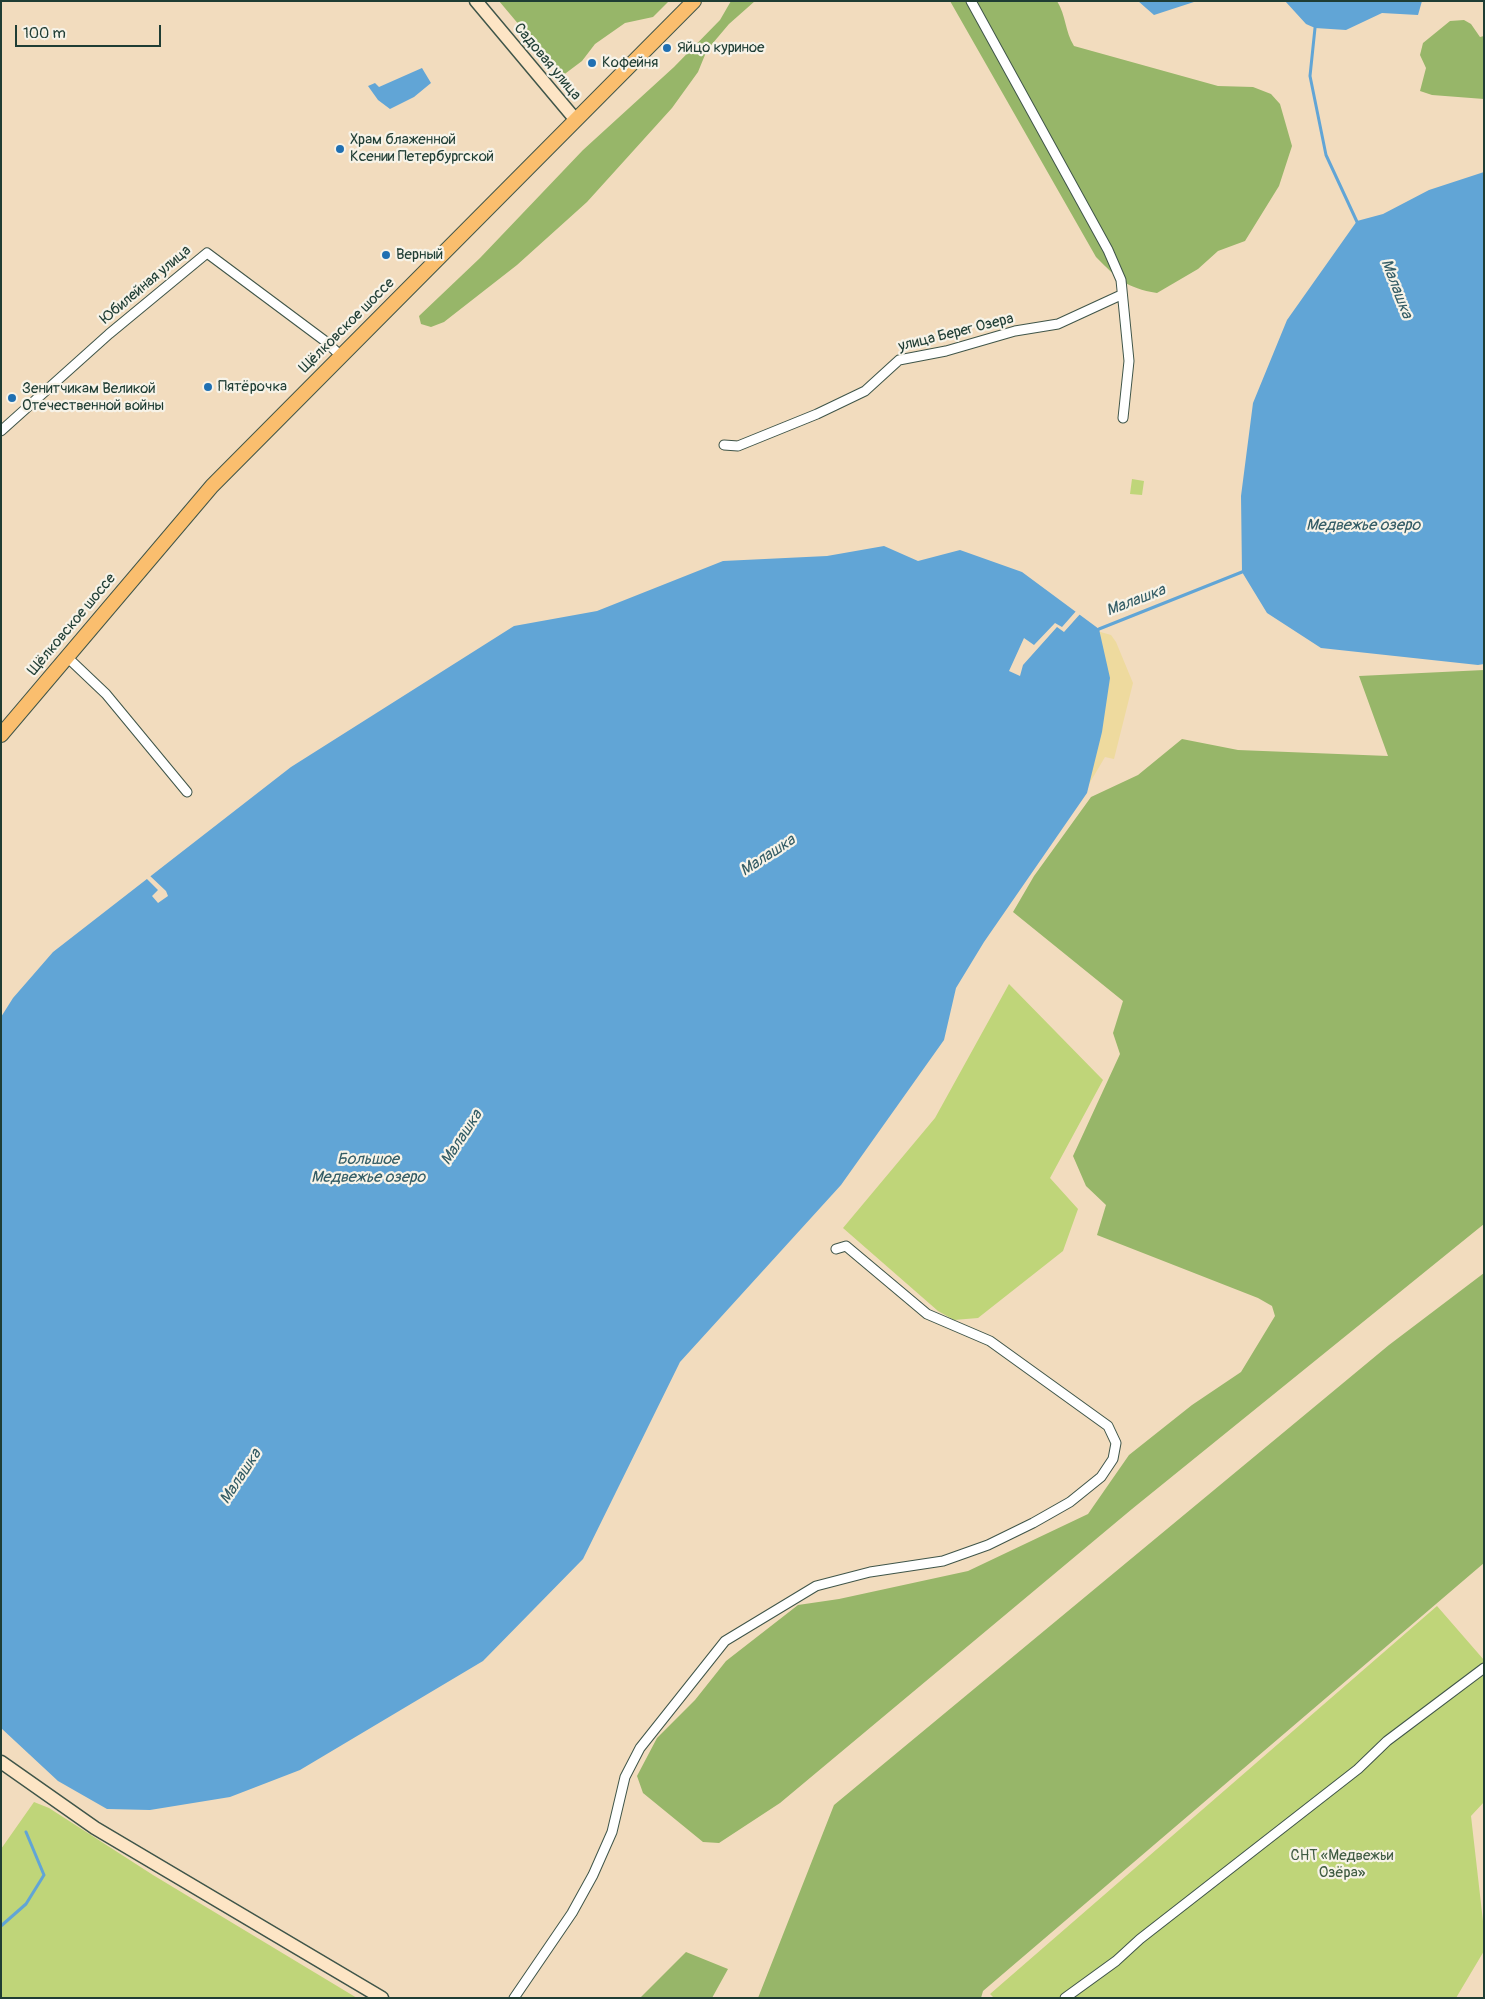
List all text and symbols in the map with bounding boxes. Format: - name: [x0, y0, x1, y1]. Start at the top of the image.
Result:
- scale bar: [18, 15, 164, 47]
- street label: Садовая улица: [509, 20, 585, 104]
- text: 100 m: [23, 24, 66, 43]
- place label: Яйцо куриное: [677, 39, 764, 57]
- marker: Яйцо куриное: [661, 42, 673, 54]
- place label: Кофейня: [602, 54, 658, 72]
- marker: Кофейня: [586, 57, 598, 69]
- place label: Храм блаженной Ксении Петербургской: [350, 131, 494, 166]
- marker: Храм блаженной Ксении Петербургской: [334, 143, 346, 155]
- street label: Юбилейная улица: [97, 242, 195, 328]
- place label: Верный: [396, 246, 443, 264]
- marker: Верный: [380, 249, 392, 261]
- water label: Малашка: [1376, 257, 1416, 321]
- street label: Щёлковское шоссе: [295, 274, 399, 378]
- street label: улица Берег Озера: [897, 310, 1015, 356]
- place label: Пятёрочка: [218, 378, 287, 396]
- place label: Зенитчикам Великой Отечественной войны: [22, 380, 164, 415]
- marker: Пятёрочка: [202, 381, 214, 393]
- marker: Зенитчикам Великой Отечественной войны: [6, 392, 18, 404]
- water label: Медвежье озеро: [1306, 516, 1420, 536]
- street label: Щёлковское шоссе: [24, 570, 120, 680]
- water label: Малашка: [1104, 581, 1168, 621]
- water label: Малашка: [737, 831, 799, 881]
- water label: Малашка: [437, 1107, 487, 1169]
- water label: Большое Медвежье озеро: [311, 1150, 425, 1188]
- water label: Малашка: [216, 1446, 266, 1508]
- park label: СНТ «Медвежьи Озёра»: [1291, 1847, 1393, 1882]

